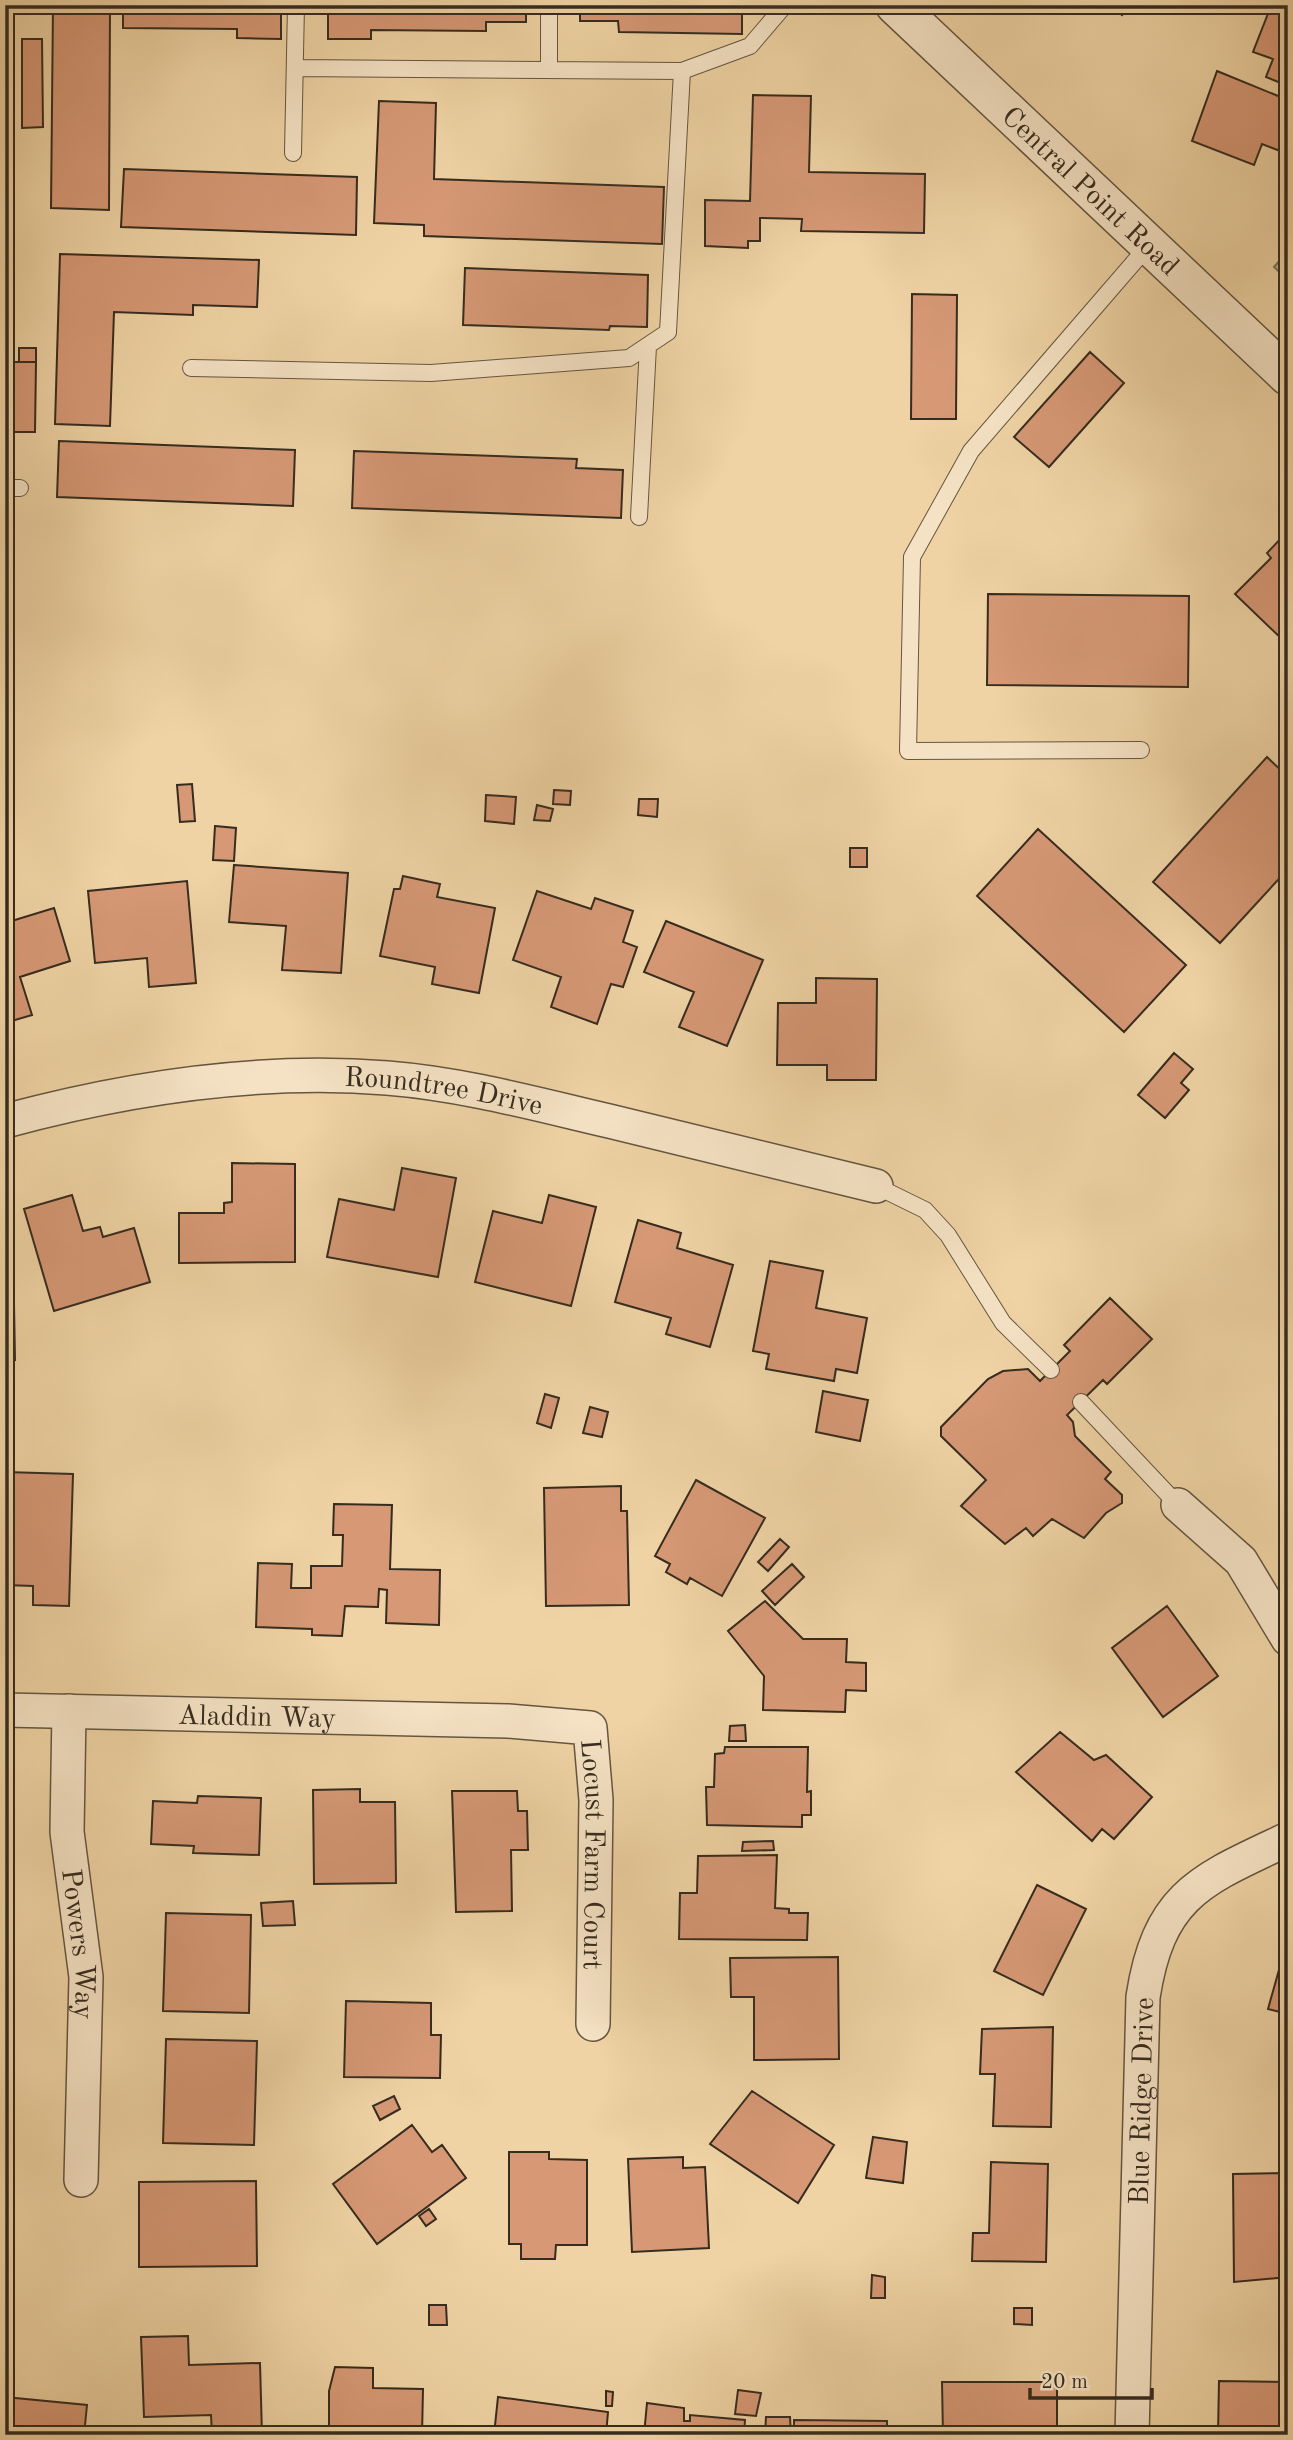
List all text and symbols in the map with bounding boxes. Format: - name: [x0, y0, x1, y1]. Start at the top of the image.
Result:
- street label: Central Point Road: [995, 103, 1183, 282]
- street label: Roundtree Drive: [344, 1065, 545, 1122]
- street label: Aladdin Way: [177, 1703, 337, 1734]
- street label: Locust Farm Court: [574, 1738, 607, 1970]
- street label: Powers Way: [55, 1867, 97, 2020]
- street label: Blue Ridge Drive: [1127, 1997, 1160, 2205]
- scale bar: [1030, 2356, 1153, 2400]
- text: 20 m: [1041, 2372, 1088, 2393]

